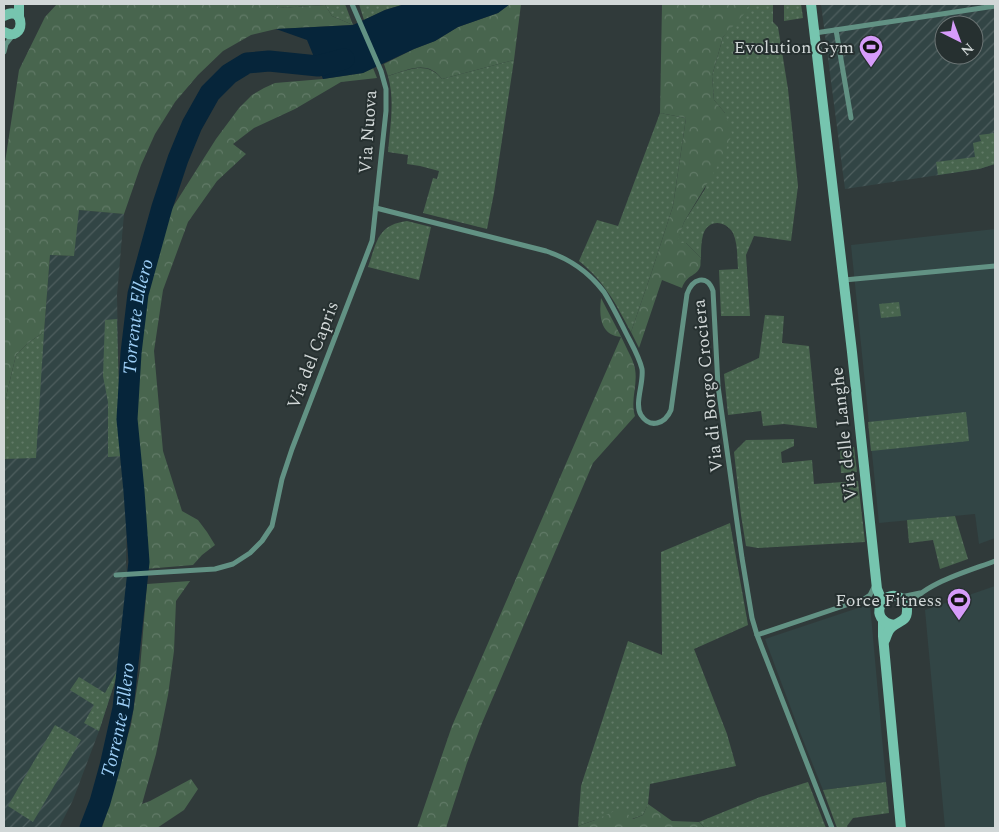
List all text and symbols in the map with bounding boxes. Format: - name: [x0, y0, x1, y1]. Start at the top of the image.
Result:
- north arrow: [934, 15, 984, 65]
- place label: Evolution Gym: [734, 34, 854, 61]
- sports icon: Evolution Gym: [858, 34, 884, 68]
- text: N: [956, 38, 979, 61]
- street label: Via Nuova: [352, 89, 384, 175]
- water label: Torrente Ellero: [115, 256, 162, 375]
- street label: Via del Capris: [280, 297, 346, 413]
- street label: Via di Borgo Crociera: [685, 298, 731, 474]
- street label: Via delle Langhe: [824, 366, 864, 502]
- place label: Force Fitness: [835, 587, 942, 614]
- sports icon: Force Fitness: [946, 587, 972, 621]
- water label: Torrente Ellero: [93, 661, 142, 781]

